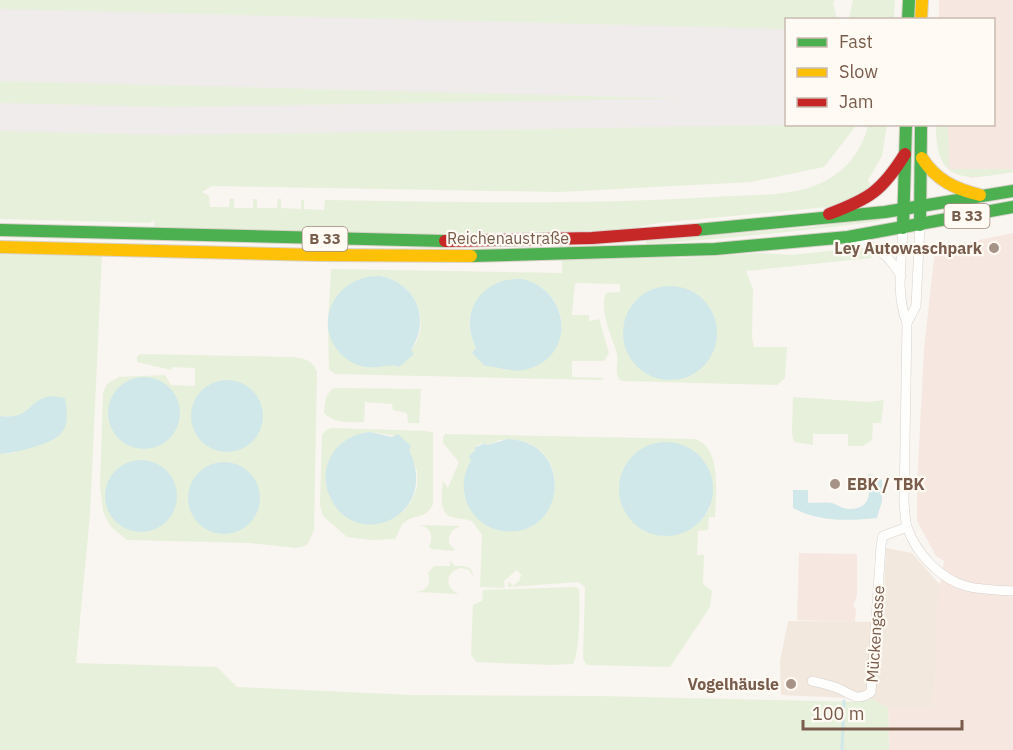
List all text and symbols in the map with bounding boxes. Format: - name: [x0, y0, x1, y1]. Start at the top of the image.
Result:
- legend: [785, 18, 995, 126]
- text: Fast: [839, 30, 873, 53]
- text: Slow: [839, 60, 878, 83]
- text: Jam: [839, 90, 874, 113]
- road number: B 33: [944, 204, 990, 228]
- road number: B 33: [302, 227, 348, 251]
- street label: Reichenaustraße: [447, 228, 569, 248]
- place label: Ley Autowaschpark: [834, 238, 983, 258]
- marker: Ley Autowaschpark: [987, 241, 1001, 255]
- place label: EBK / TBK: [847, 474, 925, 494]
- marker: EBK / TBK: [828, 477, 842, 491]
- street label: Mückengasse: [862, 585, 888, 683]
- place label: Vogelhäusle: [687, 674, 779, 694]
- marker: Vogelhäusle: [784, 677, 798, 691]
- scale bar: [803, 693, 962, 731]
- text: 100 m: [812, 702, 864, 725]

